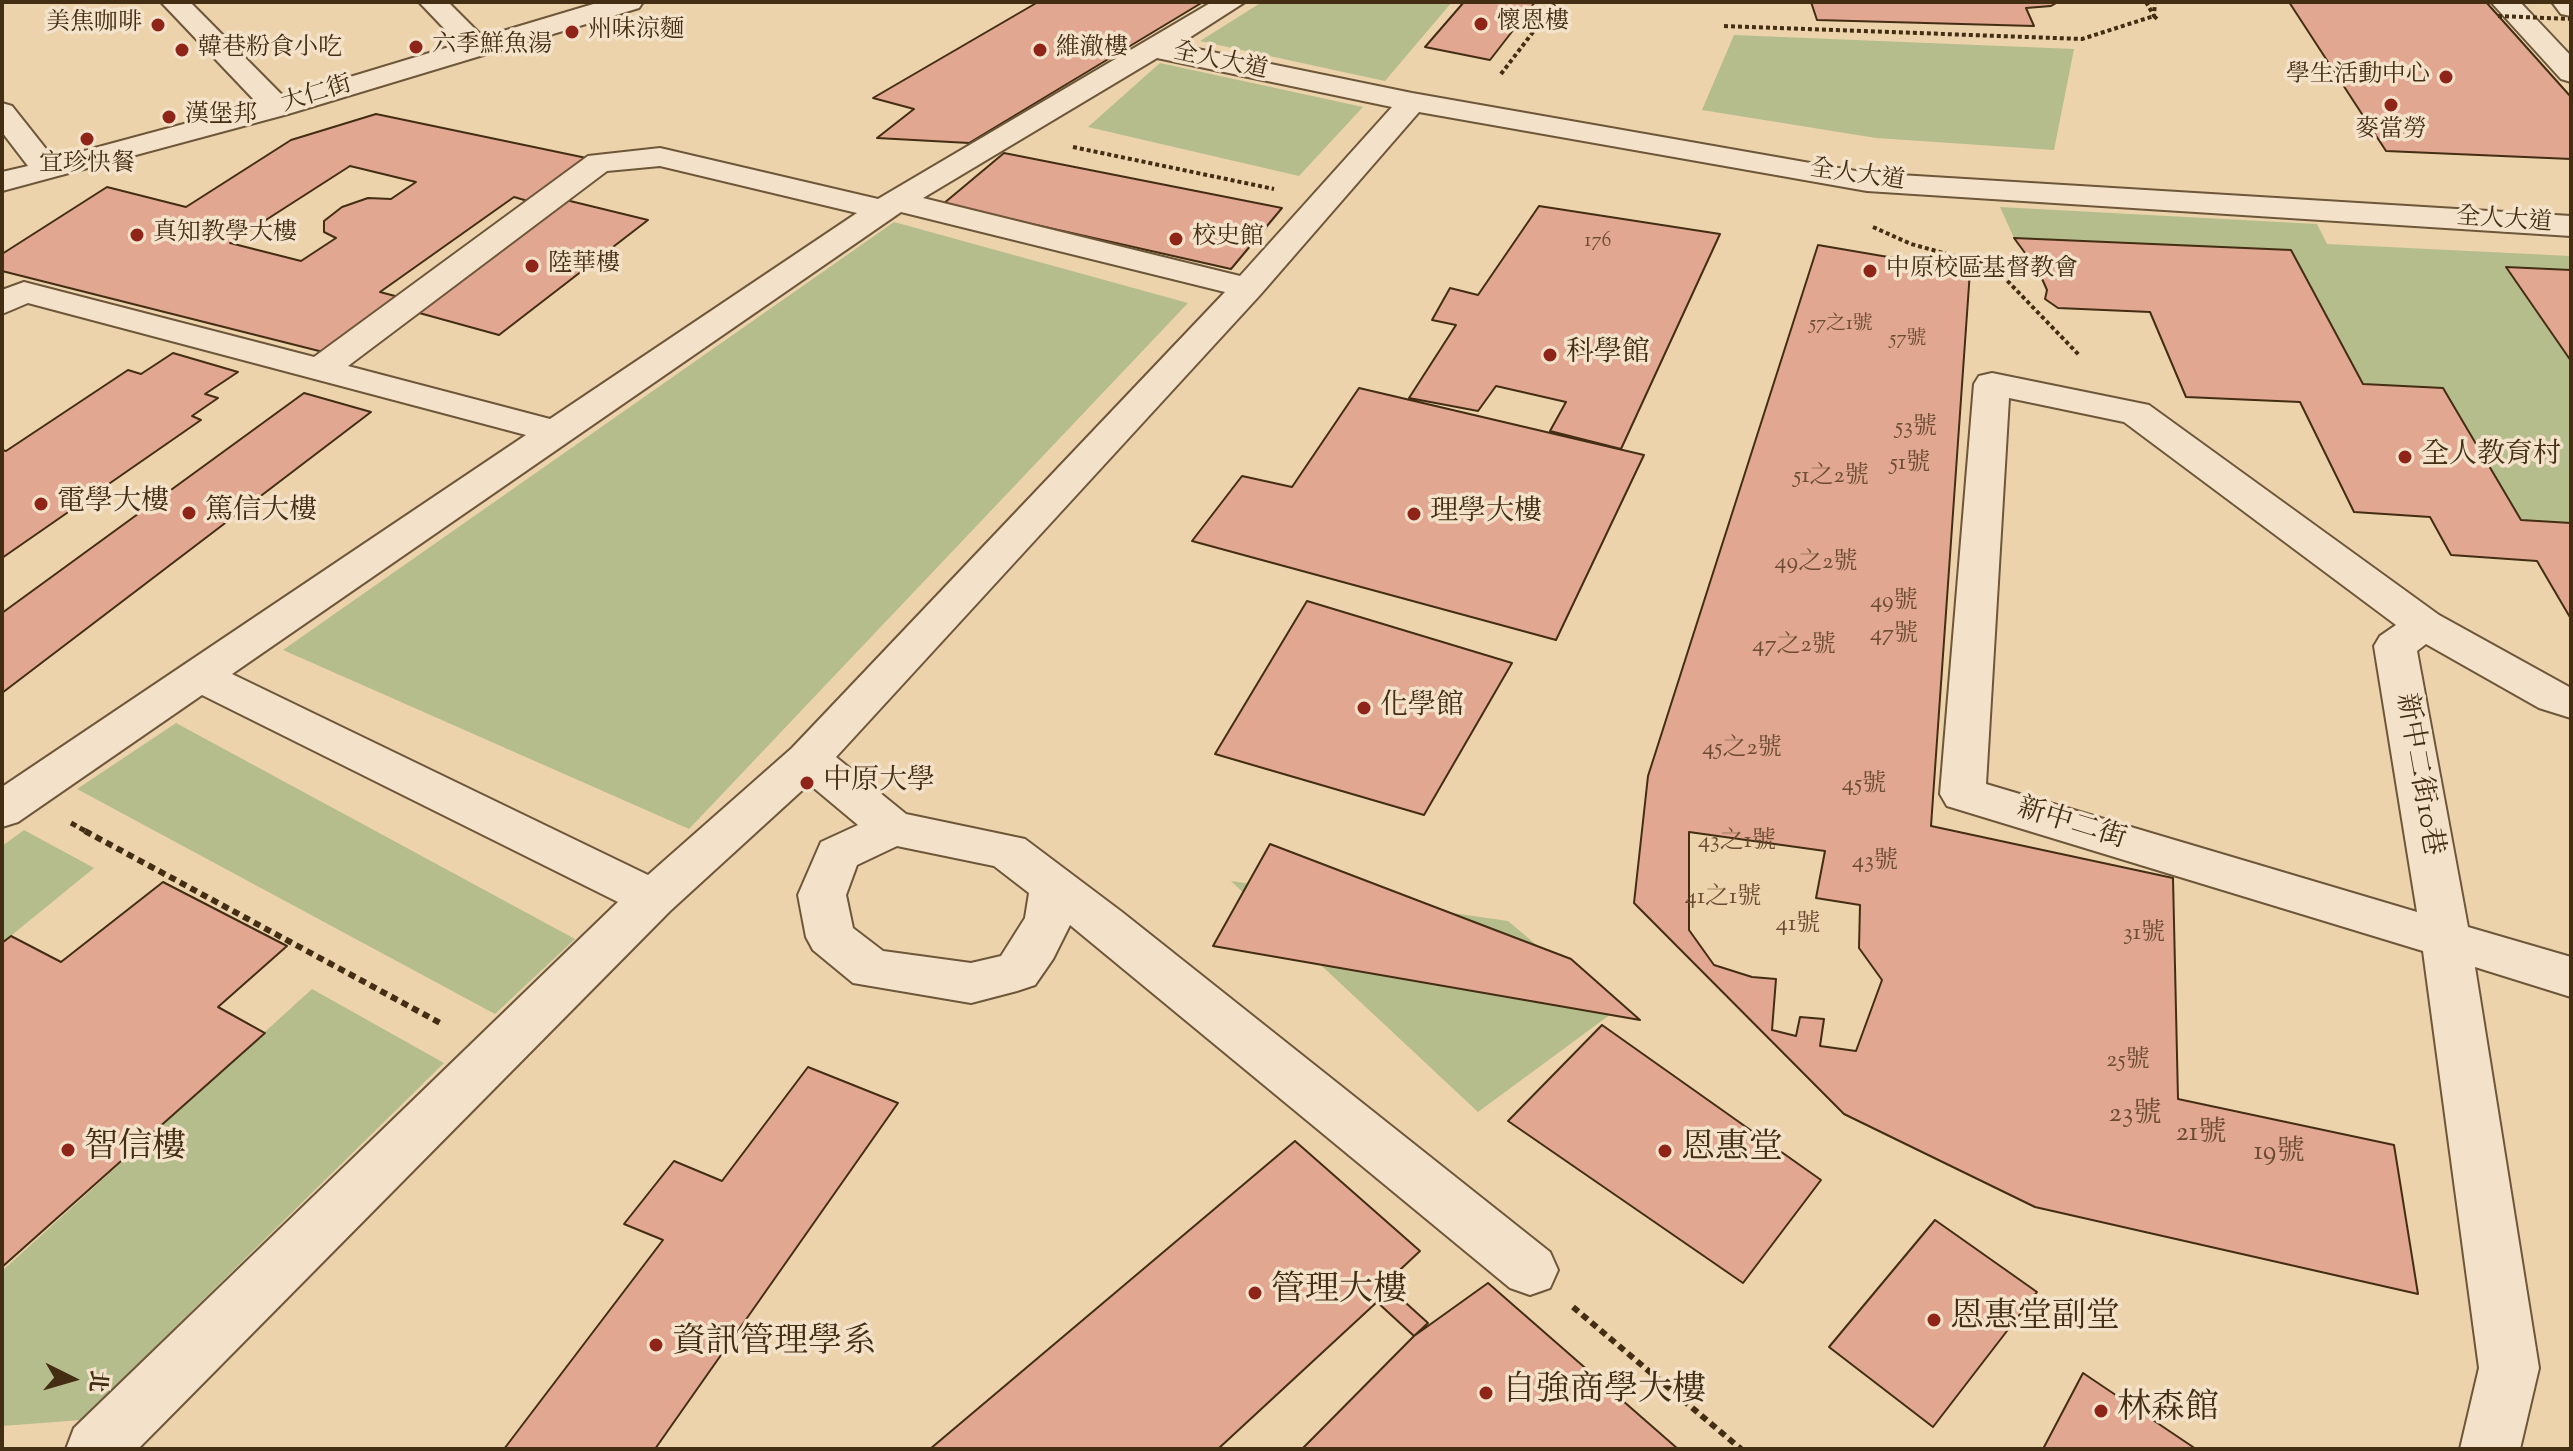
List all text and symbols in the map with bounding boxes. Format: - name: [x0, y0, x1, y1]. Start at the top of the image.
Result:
- place label: 懷恩樓: [1497, 10, 1569, 38]
- place label: 美焦咖啡: [46, 11, 142, 39]
- marker: 懷恩樓: [1472, 15, 1490, 33]
- marker: 美焦咖啡: [149, 16, 167, 34]
- place label: 州味涼麵: [588, 18, 684, 46]
- marker: 州味涼麵: [563, 23, 581, 41]
- place label: 六季鮮魚湯: [432, 33, 552, 61]
- place label: 韓巷粉食小吃: [198, 36, 342, 64]
- place label: 維澈樓: [1056, 36, 1128, 64]
- marker: 六季鮮魚湯: [407, 38, 425, 56]
- street label: 全人大道: [1170, 39, 1270, 87]
- marker: 韓巷粉食小吃: [173, 41, 191, 59]
- marker: 維澈樓: [1031, 41, 1049, 59]
- place label: 學生活動中心: [2286, 63, 2430, 91]
- marker: 學生活動中心: [2437, 68, 2455, 86]
- street label: 大仁街: [278, 72, 356, 120]
- marker: 麥當勞: [2382, 96, 2400, 114]
- place label: 漢堡邦: [185, 103, 257, 131]
- marker: 漢堡邦: [160, 108, 178, 126]
- place label: 麥當勞: [2355, 118, 2427, 146]
- marker: 宜珍快餐: [78, 130, 96, 148]
- place label: 宜珍快餐: [39, 152, 135, 180]
- street label: 全人大道: [1807, 156, 1907, 198]
- street label: 全人大道: [2455, 204, 2553, 240]
- place label: 真知教學大樓: [153, 221, 297, 249]
- place label: 校史館: [1192, 225, 1264, 253]
- marker: 真知教學大樓: [128, 226, 146, 244]
- marker: 校史館: [1167, 230, 1185, 248]
- house number: 176: [1585, 231, 1611, 255]
- place label: 陸華樓: [548, 252, 620, 280]
- marker: 陸華樓: [523, 257, 541, 275]
- place label: 中原校區基督教會: [1886, 257, 2078, 285]
- marker: 中原校區基督教會: [1861, 262, 1879, 280]
- house number: 57之1號: [1809, 314, 1873, 338]
- house number: 57號: [1890, 329, 1926, 353]
- place label: 科學館: [1566, 338, 1650, 372]
- marker: 科學館: [1541, 346, 1559, 364]
- house number: 53號: [1895, 415, 1937, 443]
- place label: 全人教育村: [2421, 440, 2561, 474]
- marker: 全人教育村: [2396, 448, 2414, 466]
- house number: 51號: [1890, 451, 1930, 479]
- house number: 51之2號: [1793, 464, 1869, 492]
- place label: 電學大樓: [57, 487, 169, 521]
- marker: 電學大樓: [32, 495, 50, 513]
- place label: 篤信大樓: [205, 496, 317, 530]
- place label: 理學大樓: [1430, 497, 1542, 531]
- marker: 篤信大樓: [180, 504, 198, 522]
- marker: 理學大樓: [1405, 505, 1423, 523]
- house number: 49之2號: [1775, 550, 1857, 578]
- house number: 49號: [1870, 589, 1918, 617]
- house number: 47號: [1870, 622, 1918, 650]
- house number: 47之2號: [1752, 633, 1836, 661]
- place label: 化學館: [1380, 691, 1464, 725]
- street label: 新中二街10巷: [2386, 691, 2448, 859]
- marker: 化學館: [1355, 699, 1373, 717]
- house number: 45之2號: [1702, 736, 1782, 764]
- place label: 中原大學: [823, 766, 935, 800]
- house number: 45號: [1842, 772, 1886, 800]
- marker: 中原大學: [798, 774, 816, 792]
- street label: 新中二街: [2013, 794, 2129, 858]
- house number: 43之1號: [1698, 829, 1776, 857]
- house number: 43號: [1852, 849, 1898, 877]
- house number: 41之1號: [1685, 885, 1761, 913]
- house number: 41號: [1776, 912, 1820, 940]
- house number: 31號: [2123, 921, 2165, 949]
- house number: 25號: [2106, 1048, 2150, 1076]
- house number: 23號: [2109, 1099, 2161, 1133]
- house number: 21號: [2176, 1118, 2226, 1152]
- place label: 智信樓: [84, 1130, 186, 1170]
- place label: 恩惠堂: [1681, 1131, 1783, 1171]
- house number: 19號: [2254, 1137, 2304, 1171]
- marker: 智信樓: [59, 1141, 77, 1159]
- marker: 恩惠堂: [1656, 1142, 1674, 1160]
- place label: 管理大樓: [1271, 1273, 1407, 1313]
- marker: 管理大樓: [1246, 1284, 1264, 1302]
- place label: 恩惠堂副堂: [1950, 1300, 2120, 1340]
- marker: 恩惠堂副堂: [1925, 1311, 1943, 1329]
- place label: 資訊管理學系: [672, 1325, 876, 1365]
- marker: 資訊管理學系: [647, 1336, 665, 1354]
- north arrow: [32, 1339, 112, 1419]
- text: 北: [79, 1369, 113, 1393]
- place label: 自強商學大樓: [1502, 1373, 1706, 1413]
- marker: 自強商學大樓: [1477, 1384, 1495, 1402]
- place label: 林森館: [2117, 1391, 2219, 1431]
- marker: 林森館: [2092, 1402, 2110, 1420]

